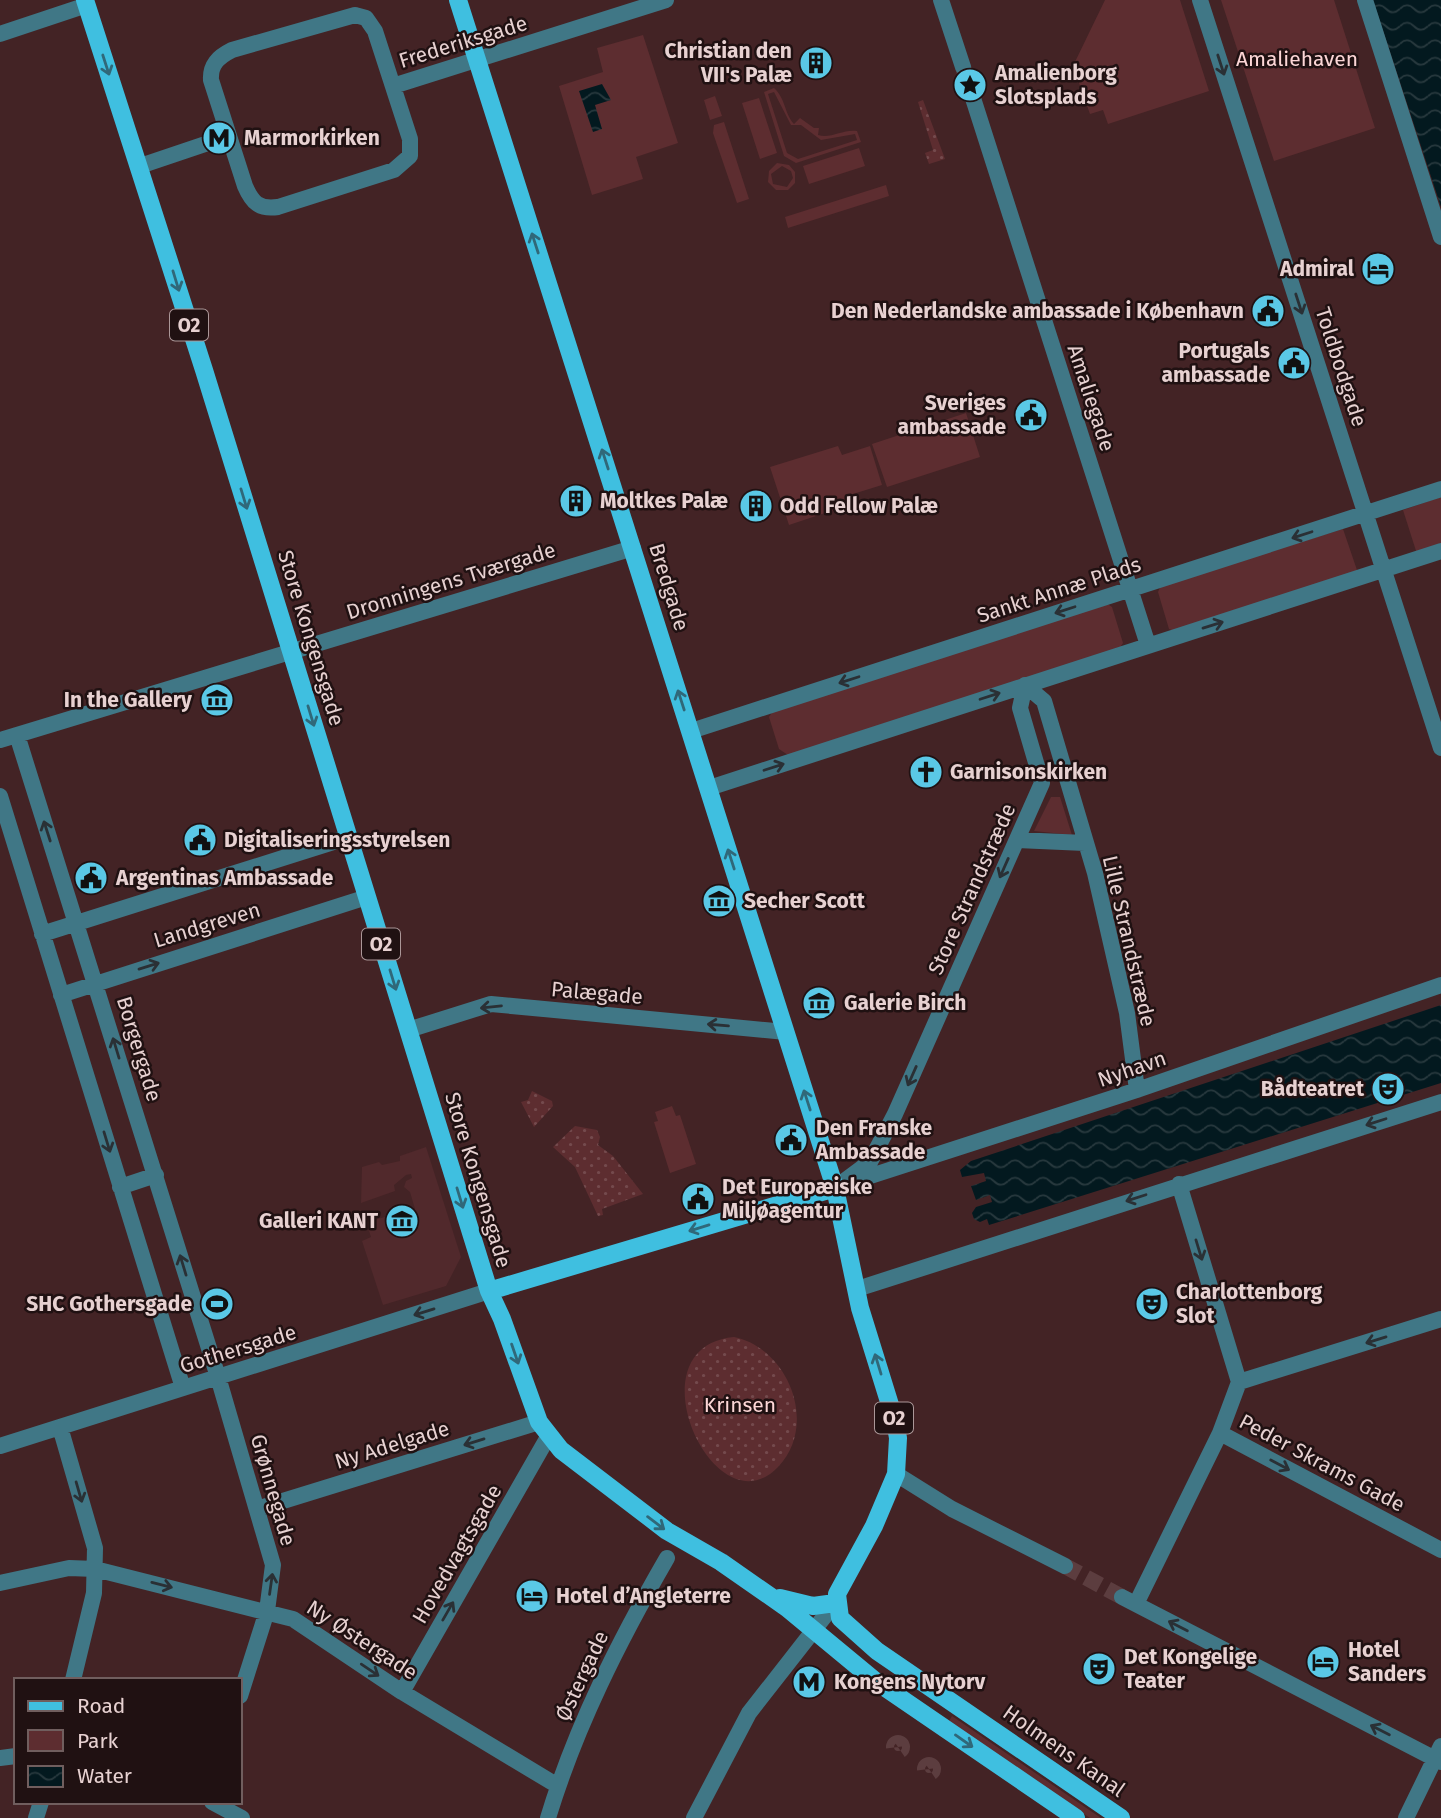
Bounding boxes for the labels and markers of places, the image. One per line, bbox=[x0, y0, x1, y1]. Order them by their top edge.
place label: Christian den VII's Palæ bbox=[665, 38, 792, 88]
building icon: Christian den VII's Palæ bbox=[797, 44, 835, 82]
place label: Amalienborg Slotsplads bbox=[994, 60, 1117, 110]
place icon: Amalienborg Slotsplads bbox=[951, 66, 989, 104]
metro station icon: Marmorkirken bbox=[200, 119, 238, 157]
place label: Marmorkirken bbox=[244, 125, 380, 151]
hotel icon: Admiral bbox=[1359, 250, 1397, 288]
place label: Admiral bbox=[1279, 256, 1355, 282]
public building icon: Den Nederlandske ambassade i København bbox=[1249, 292, 1287, 330]
place label: Den Nederlandske ambassade i København bbox=[831, 298, 1244, 324]
place label: Portugals ambassade bbox=[1161, 338, 1270, 388]
public building icon: Portugals ambassade bbox=[1275, 344, 1313, 382]
place label: Sveriges ambassade bbox=[897, 390, 1006, 440]
public building icon: Sveriges ambassade bbox=[1012, 396, 1050, 434]
building icon: Moltkes Palæ bbox=[557, 482, 595, 520]
building icon: Odd Fellow Palæ bbox=[737, 487, 775, 525]
place label: Moltkes Palæ bbox=[600, 488, 728, 514]
place label: Odd Fellow Palæ bbox=[780, 493, 938, 519]
museum icon: In the Gallery bbox=[198, 681, 236, 719]
place label: In the Gallery bbox=[64, 687, 192, 713]
church icon: Garnisonskirken bbox=[907, 753, 945, 791]
place label: Garnisonskirken bbox=[950, 759, 1107, 785]
public building icon: Digitaliseringsstyrelsen bbox=[181, 821, 219, 859]
place label: Digitaliseringsstyrelsen bbox=[224, 827, 450, 853]
public building icon: Argentinas Ambassade bbox=[72, 859, 110, 897]
place label: Argentinas Ambassade bbox=[115, 865, 334, 891]
museum icon: Secher Scott bbox=[700, 882, 738, 920]
place label: Secher Scott bbox=[744, 888, 866, 914]
museum icon: Galerie Birch bbox=[800, 984, 838, 1022]
place label: Galerie Birch bbox=[844, 990, 966, 1016]
theatre icon: Bådteatret bbox=[1369, 1070, 1407, 1108]
place label: Bådteatret bbox=[1261, 1076, 1365, 1102]
place label: Den Franske Ambassade bbox=[815, 1115, 933, 1165]
public building icon: Den Franske Ambassade bbox=[772, 1121, 810, 1159]
place label: Det Europæiske Miljøagentur bbox=[722, 1174, 873, 1224]
public building icon: Det Europæiske Miljøagentur bbox=[679, 1180, 717, 1218]
museum icon: Galleri KANT bbox=[383, 1202, 421, 1240]
place label: Galleri KANT bbox=[259, 1208, 379, 1234]
place label: Charlottenborg Slot bbox=[1176, 1279, 1323, 1329]
sports icon: SHC Gothersgade bbox=[198, 1285, 236, 1323]
theatre icon: Charlottenborg Slot bbox=[1133, 1285, 1171, 1323]
place label: SHC Gothersgade bbox=[26, 1291, 192, 1317]
hotel icon: Hotel d’Angleterre bbox=[513, 1577, 551, 1615]
place label: Hotel d’Angleterre bbox=[556, 1583, 731, 1609]
place label: Hotel Sanders bbox=[1348, 1637, 1426, 1687]
hotel icon: Hotel Sanders bbox=[1304, 1643, 1342, 1681]
place label: Det Kongelige Teater bbox=[1124, 1644, 1258, 1694]
theatre icon: Det Kongelige Teater bbox=[1080, 1650, 1118, 1688]
metro station icon: Kongens Nytorv bbox=[790, 1663, 828, 1701]
place label: Kongens Nytorv bbox=[834, 1669, 985, 1695]

